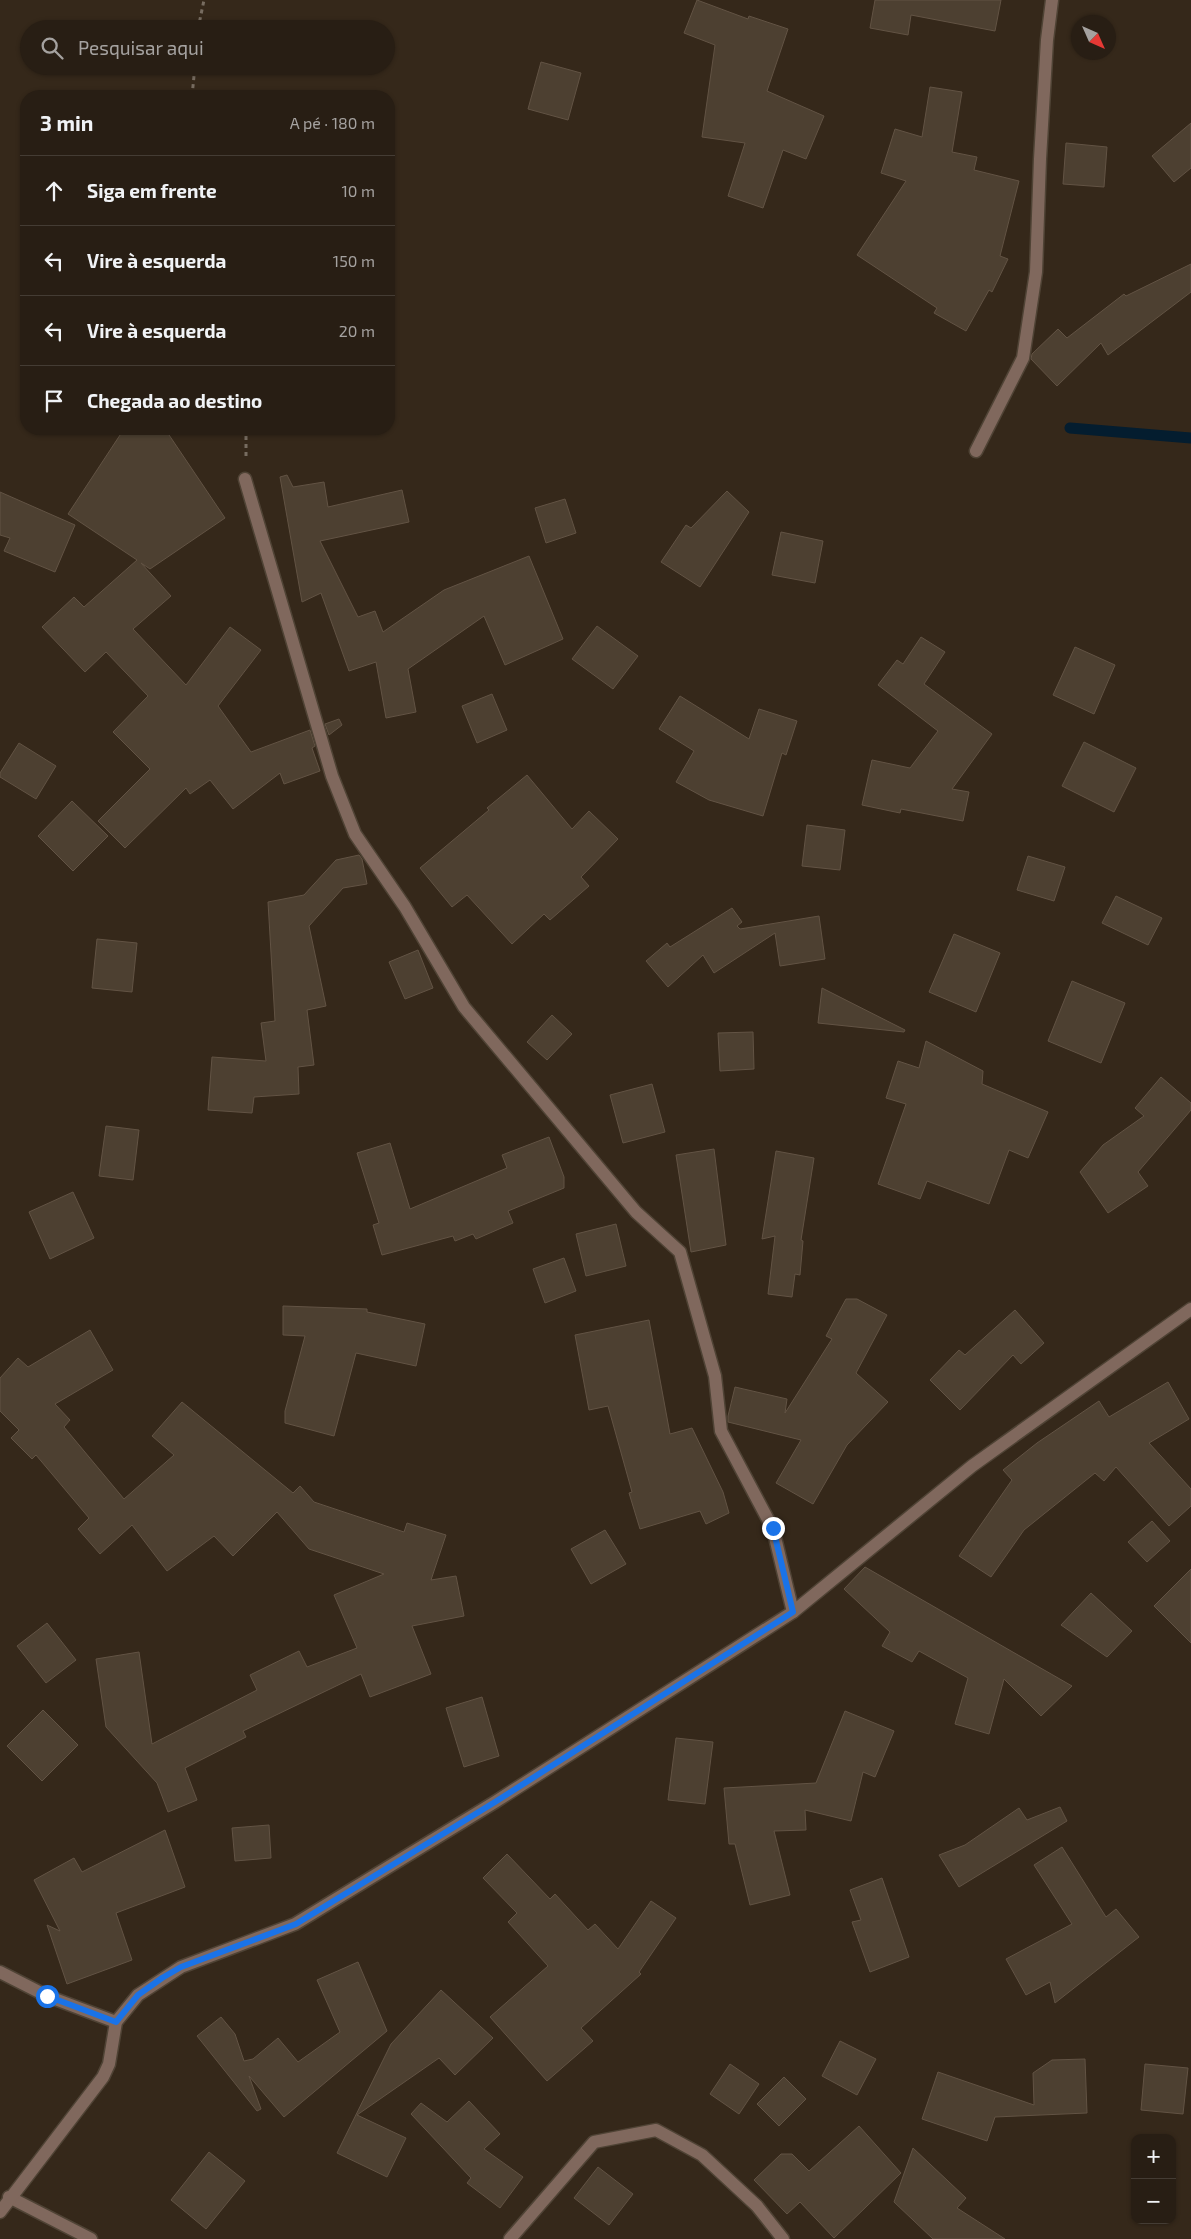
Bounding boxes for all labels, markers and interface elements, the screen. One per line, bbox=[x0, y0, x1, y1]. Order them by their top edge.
north arrow bbox=[1071, 15, 1116, 60]
search box bbox=[20, 20, 395, 75]
icon: search bbox=[38, 34, 66, 62]
text: Pesquisar aqui bbox=[78, 36, 204, 59]
text: 3 min bbox=[40, 110, 93, 135]
text: A pé · 180 m bbox=[290, 113, 375, 132]
icon: ahead bbox=[40, 177, 68, 205]
text: Siga em frente bbox=[87, 179, 217, 202]
text: 10 m bbox=[341, 181, 375, 200]
icon: left bbox=[40, 247, 68, 275]
text: Vire à esquerda bbox=[87, 249, 226, 272]
text: 150 m bbox=[333, 251, 375, 270]
icon: left bbox=[40, 317, 68, 345]
text: Vire à esquerda bbox=[87, 319, 226, 342]
text: 20 m bbox=[339, 321, 375, 340]
icon: arrive bbox=[40, 387, 68, 415]
text: Chegada ao destino bbox=[87, 389, 262, 412]
route end bbox=[762, 1517, 785, 1540]
route start bbox=[36, 1985, 59, 2008]
map controls bbox=[1131, 2134, 1176, 2224]
button: + bbox=[1131, 2134, 1176, 2179]
button: − bbox=[1131, 2179, 1176, 2224]

